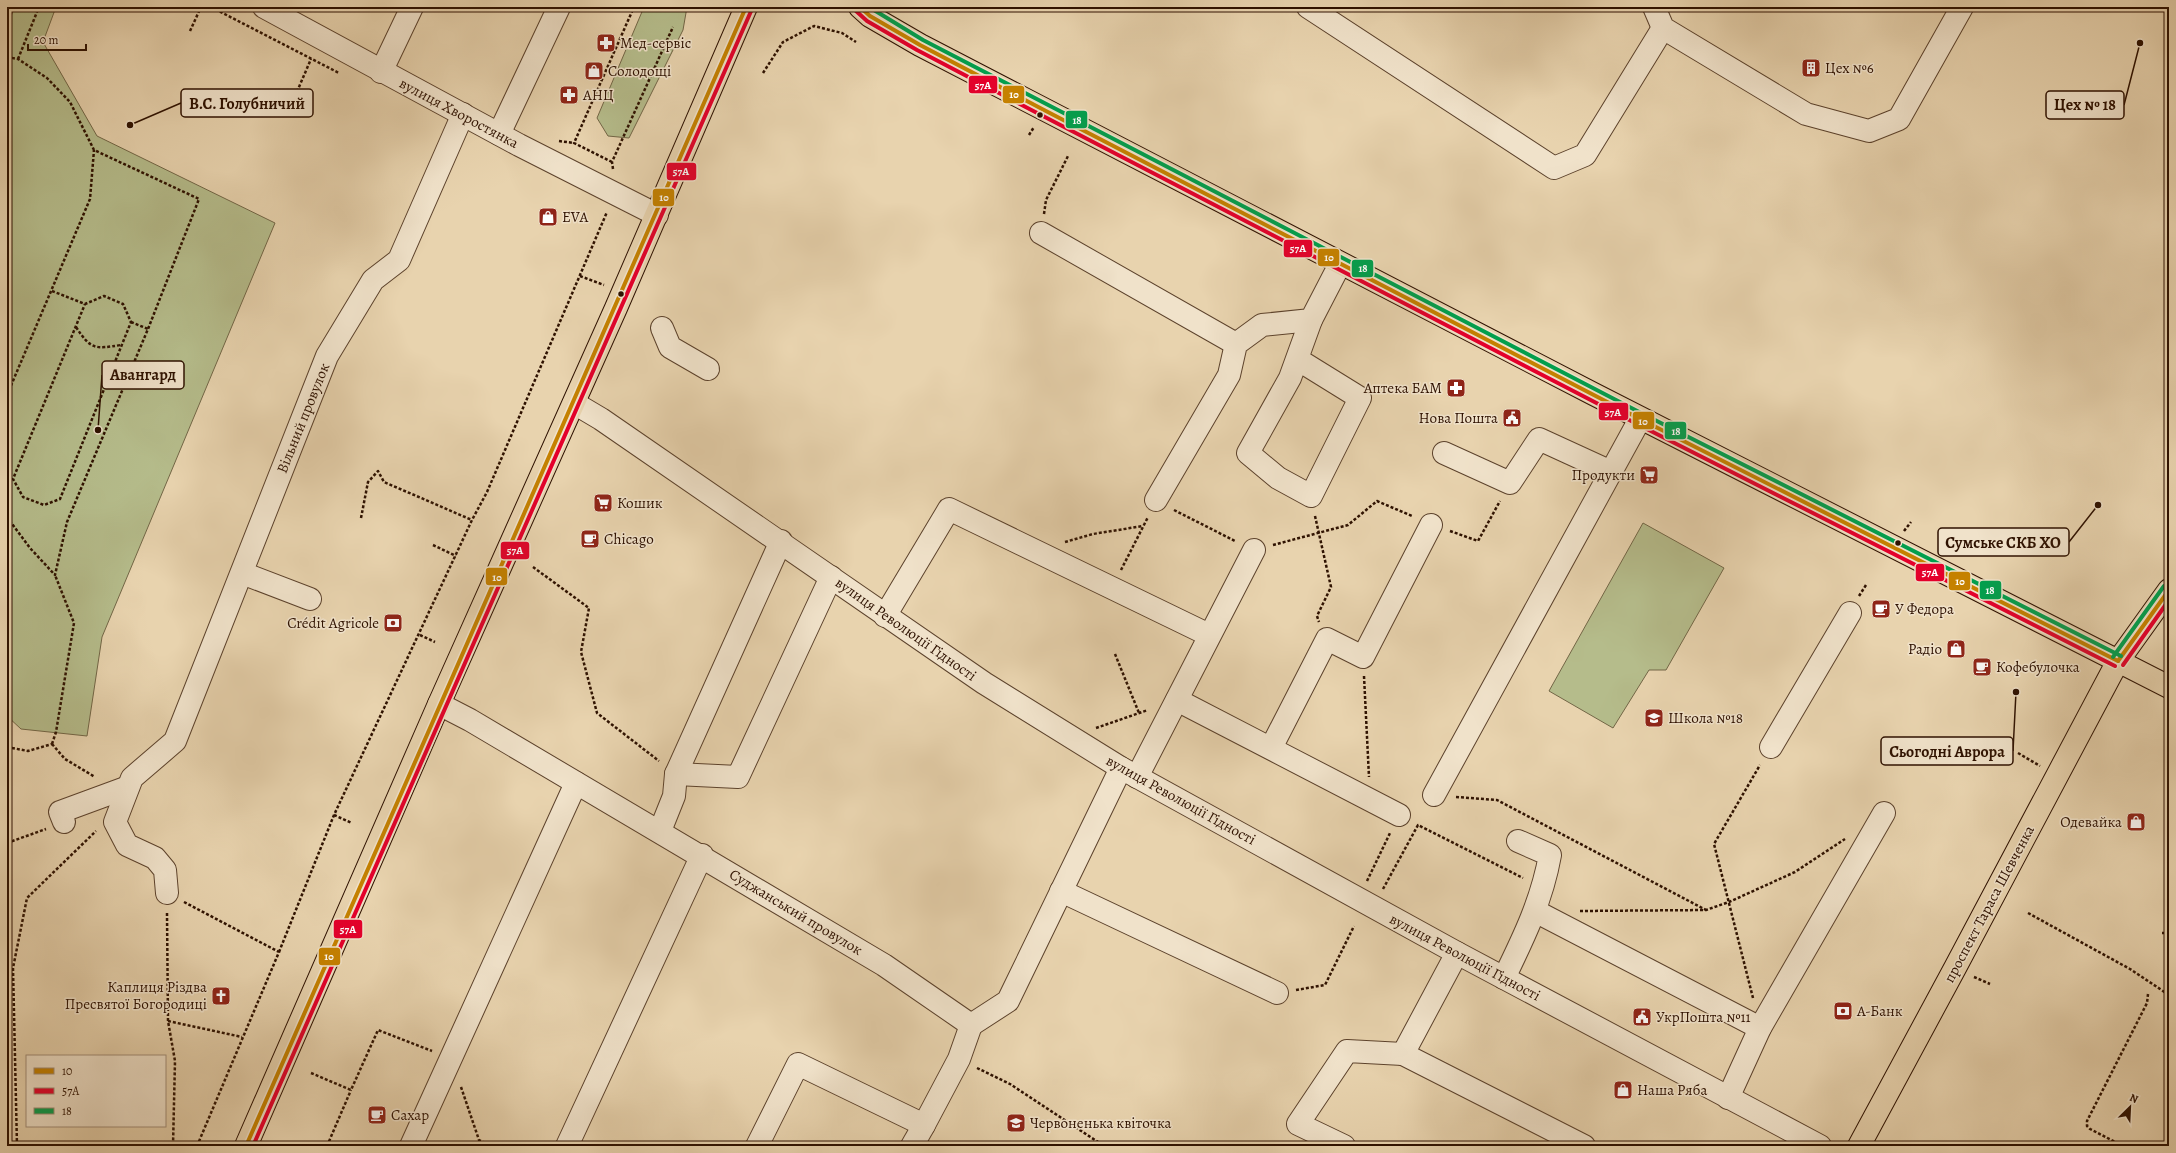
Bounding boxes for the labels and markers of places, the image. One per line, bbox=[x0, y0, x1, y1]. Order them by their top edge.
pharmacy icon: Мед-сервіс bbox=[595, 32, 617, 54]
place label: Мед-сервіс bbox=[620, 33, 691, 53]
building icon: Цех №6 bbox=[1800, 57, 1822, 79]
place label: Цех №6 bbox=[1825, 58, 1874, 78]
shop icon: Солодощі bbox=[583, 60, 605, 82]
place label: Солодощі bbox=[608, 61, 671, 81]
pharmacy icon: АНЦ bbox=[558, 84, 580, 106]
place label: АНЦ bbox=[582, 85, 614, 105]
callout: В.С. Голубничий bbox=[181, 89, 313, 117]
callout: Цех № 18 bbox=[2046, 91, 2124, 119]
unlabelled marker bbox=[1035, 110, 1045, 120]
shop icon: EVA bbox=[537, 206, 559, 228]
place label: EVA bbox=[562, 207, 588, 227]
unlabelled marker bbox=[616, 289, 626, 299]
callout: Авангард bbox=[102, 361, 184, 389]
pharmacy icon: Аптека БАМ bbox=[1445, 377, 1467, 399]
place label: Аптека БАМ bbox=[1363, 378, 1442, 398]
public building icon: Нова Пошта bbox=[1501, 407, 1523, 429]
place label: Нова Пошта bbox=[1419, 408, 1498, 428]
supermarket icon: Продукти bbox=[1638, 464, 1660, 486]
place label: Продукти bbox=[1571, 465, 1635, 485]
supermarket icon: Кошик bbox=[592, 492, 614, 514]
place label: Кошик bbox=[617, 493, 663, 513]
cafe icon: Chicago bbox=[579, 528, 601, 550]
callout: Сумське СКБ ХО bbox=[1938, 528, 2069, 556]
place label: Chicago bbox=[604, 529, 654, 549]
unlabelled marker bbox=[1893, 538, 1903, 548]
cafe icon: У Федора bbox=[1870, 598, 1892, 620]
place label: У Федора bbox=[1895, 599, 1954, 619]
bank icon: Crédit Agricole bbox=[382, 612, 404, 634]
place label: Crédit Agricole bbox=[287, 613, 379, 633]
shop icon: Радіо bbox=[1945, 638, 1967, 660]
place label: Радіо bbox=[1908, 639, 1942, 659]
cafe icon: Кофебулочка bbox=[1971, 656, 1993, 678]
place label: Кофебулочка bbox=[1996, 657, 2080, 677]
school or university icon: Школа №18 bbox=[1643, 707, 1665, 729]
place label: Школа №18 bbox=[1668, 708, 1743, 728]
callout: Сьогодні Аврора bbox=[1881, 737, 2013, 765]
shop icon: Одевайка bbox=[2125, 811, 2147, 833]
place label: Одевайка bbox=[2060, 812, 2122, 832]
place label: Каплиця Різдва Пресвятої Богородиці bbox=[65, 977, 207, 1014]
church icon: Каплиця Різдва Пресвятої Богородиці bbox=[210, 985, 232, 1007]
bank icon: А-Банк bbox=[1832, 1000, 1854, 1022]
place label: А-Банк bbox=[1856, 1001, 1903, 1021]
public building icon: УкрПошта №11 bbox=[1631, 1006, 1653, 1028]
place label: УкрПошта №11 bbox=[1656, 1007, 1751, 1027]
shop icon: Наша Ряба bbox=[1612, 1079, 1634, 1101]
place label: Наша Ряба bbox=[1637, 1080, 1707, 1100]
cafe icon: Сахар bbox=[366, 1104, 388, 1126]
place label: Сахар bbox=[391, 1105, 429, 1125]
school or university icon: Червоненька квіточка bbox=[1005, 1112, 1027, 1134]
place label: Червоненька квіточка bbox=[1030, 1113, 1171, 1133]

